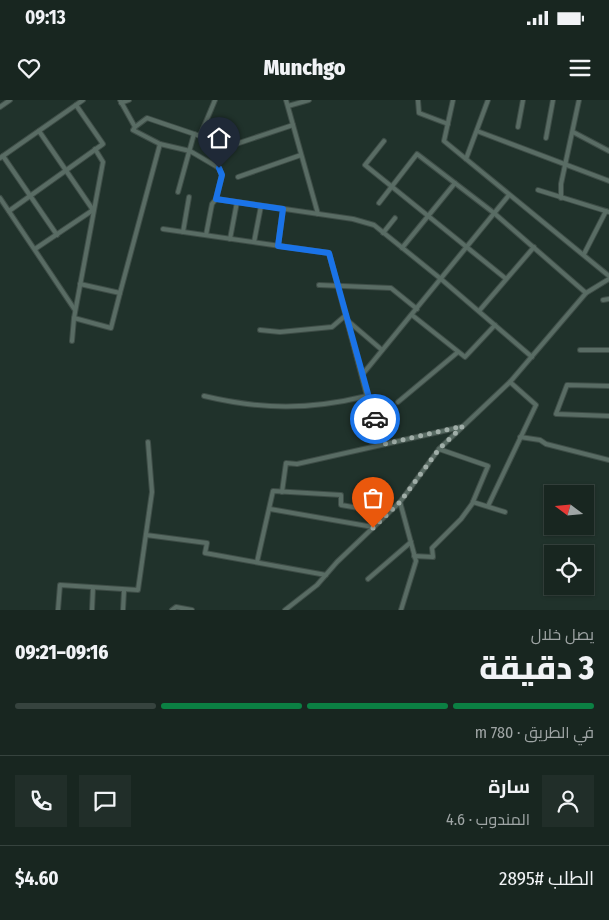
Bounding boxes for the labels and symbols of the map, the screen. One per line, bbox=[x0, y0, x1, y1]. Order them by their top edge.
pin bbox=[198, 117, 240, 168]
courier bbox=[350, 394, 400, 444]
pin bbox=[352, 477, 394, 528]
north arrow bbox=[544, 485, 594, 535]

